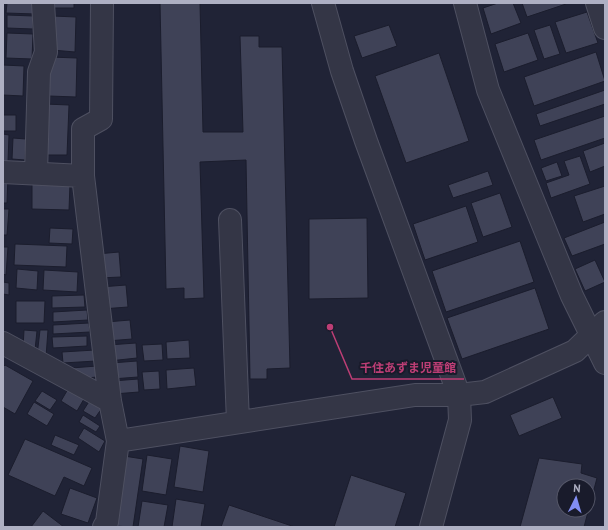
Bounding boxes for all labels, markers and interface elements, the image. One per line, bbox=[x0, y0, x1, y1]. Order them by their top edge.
callout: 千住あずま児童館 bbox=[352, 355, 464, 379]
text: 千住あずま児童館 bbox=[360, 360, 456, 375]
north arrow bbox=[556, 478, 596, 518]
text: N bbox=[573, 481, 581, 495]

